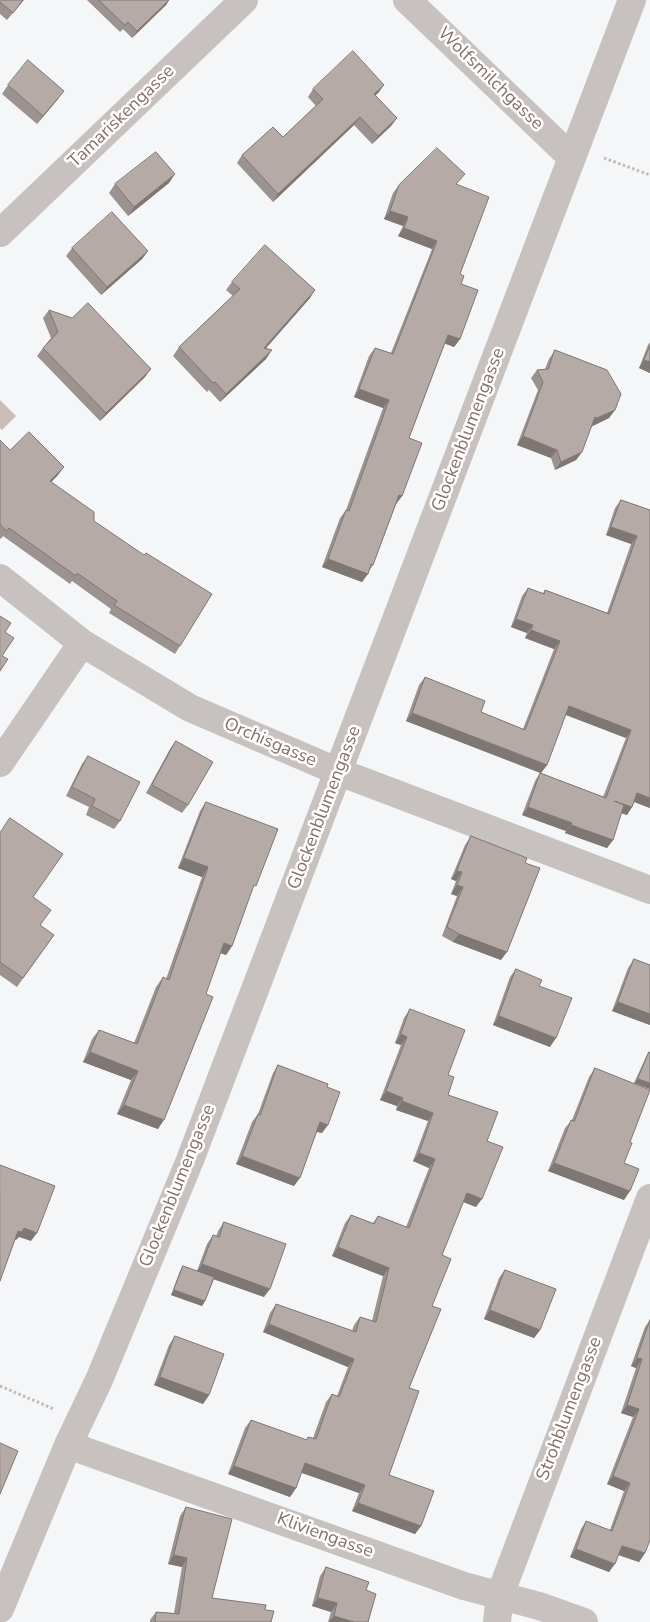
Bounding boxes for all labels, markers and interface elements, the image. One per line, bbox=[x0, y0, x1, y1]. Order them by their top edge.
street label: Wolfsmilchgasse bbox=[433, 23, 547, 135]
street label: Tamariskengasse bbox=[65, 61, 179, 173]
street label: Glockenblumengasse bbox=[428, 345, 510, 515]
street label: Orchisgasse bbox=[220, 714, 320, 772]
street label: Glockenblumengasse bbox=[284, 723, 366, 893]
street label: Glockenblumengasse bbox=[136, 1102, 220, 1270]
street label: Strohblumengasse bbox=[533, 1334, 607, 1484]
street label: Kliviengasse bbox=[274, 1509, 376, 1563]

